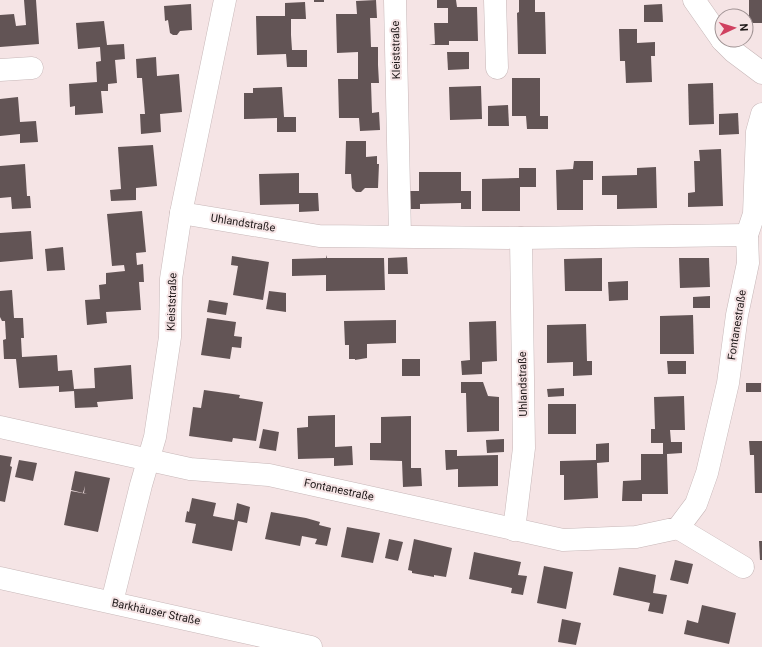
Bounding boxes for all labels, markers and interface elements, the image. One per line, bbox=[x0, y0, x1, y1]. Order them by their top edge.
north arrow bbox=[714, 8, 754, 48]
street label: Kleiststraße bbox=[389, 20, 403, 79]
text: N bbox=[737, 23, 750, 32]
street label: Uhlandstraße bbox=[210, 211, 276, 235]
street label: Kleiststraße bbox=[164, 272, 180, 331]
street label: Fontanestraße bbox=[725, 289, 749, 361]
street label: Uhlandstraße bbox=[516, 351, 530, 417]
street label: Fontanestraße bbox=[303, 476, 375, 504]
street label: Barkhäuser Straße bbox=[111, 596, 202, 628]

